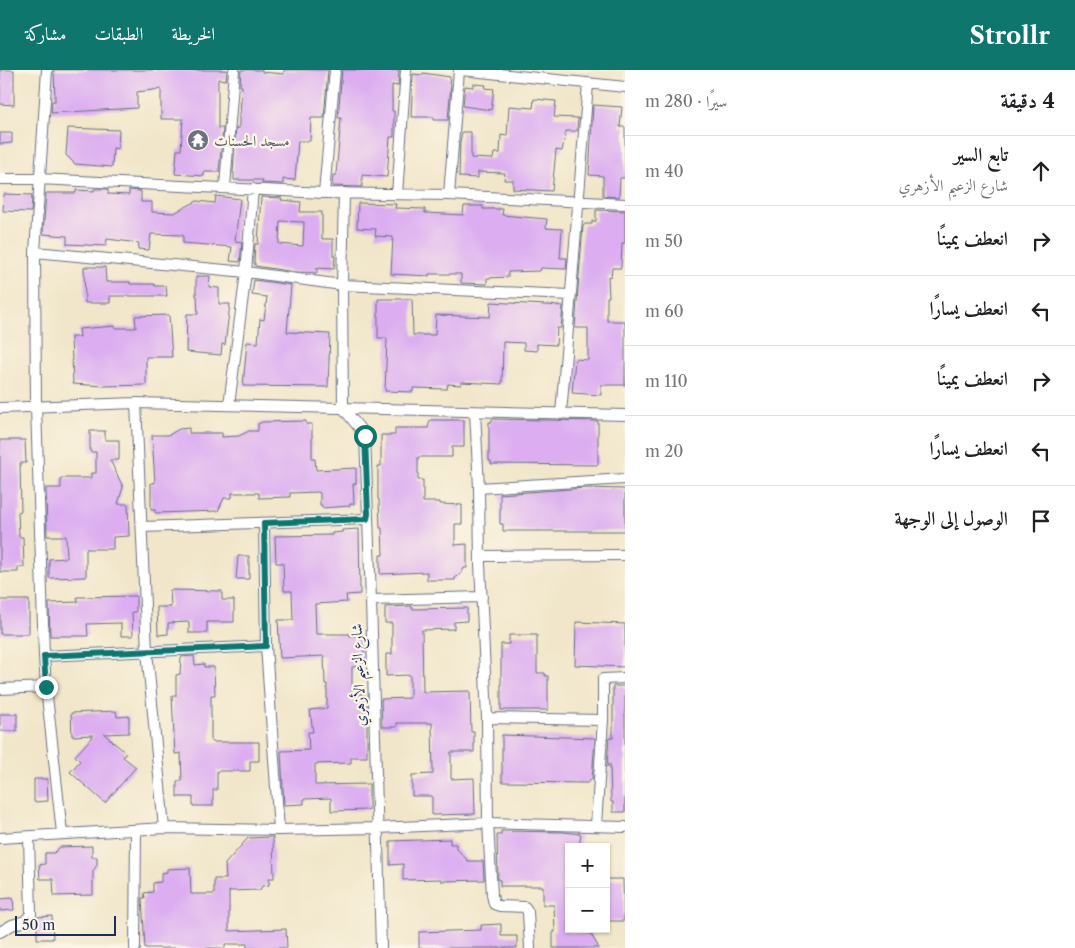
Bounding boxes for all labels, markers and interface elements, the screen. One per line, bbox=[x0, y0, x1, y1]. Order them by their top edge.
text: Strollr bbox=[970, 21, 1050, 50]
text: مشاركة bbox=[25, 23, 66, 45]
text: الطبقات bbox=[94, 23, 143, 45]
text: الخريطة bbox=[171, 23, 215, 45]
text: 4 دقيقة bbox=[1001, 88, 1055, 113]
text: سيرًا · 280 m bbox=[645, 91, 727, 111]
temple icon: مسجد الحسنات bbox=[186, 128, 210, 152]
place label: مسجد الحسنات bbox=[214, 131, 290, 150]
text: تابع السير bbox=[954, 143, 1008, 166]
icon: ahead bbox=[1027, 157, 1055, 185]
text: 40 m bbox=[645, 161, 684, 181]
text: شارع الزعيم الأزهري bbox=[898, 175, 1008, 195]
text: انعطف يمينًا bbox=[937, 227, 1008, 250]
icon: right bbox=[1027, 227, 1055, 255]
text: 50 m bbox=[645, 231, 683, 251]
text: انعطف يسارًا bbox=[929, 297, 1008, 320]
icon: left bbox=[1027, 297, 1055, 325]
text: 60 m bbox=[645, 301, 684, 321]
text: انعطف يمينًا bbox=[937, 367, 1008, 390]
icon: right bbox=[1027, 367, 1055, 395]
text: 110 m bbox=[645, 371, 688, 391]
route start bbox=[354, 425, 377, 448]
text: انعطف يسارًا bbox=[929, 437, 1008, 460]
icon: left bbox=[1027, 437, 1055, 465]
text: 20 m bbox=[645, 441, 684, 461]
text: الوصول إلى الوجهة bbox=[894, 507, 1008, 530]
icon: arrive bbox=[1027, 507, 1055, 535]
street label: شارع الزعيم الأزهري bbox=[346, 623, 375, 727]
route end bbox=[35, 676, 58, 699]
map controls bbox=[565, 843, 610, 933]
button: + bbox=[565, 843, 610, 888]
button: − bbox=[565, 888, 610, 933]
scale bar bbox=[15, 913, 116, 936]
text: 50 m bbox=[22, 916, 55, 934]

